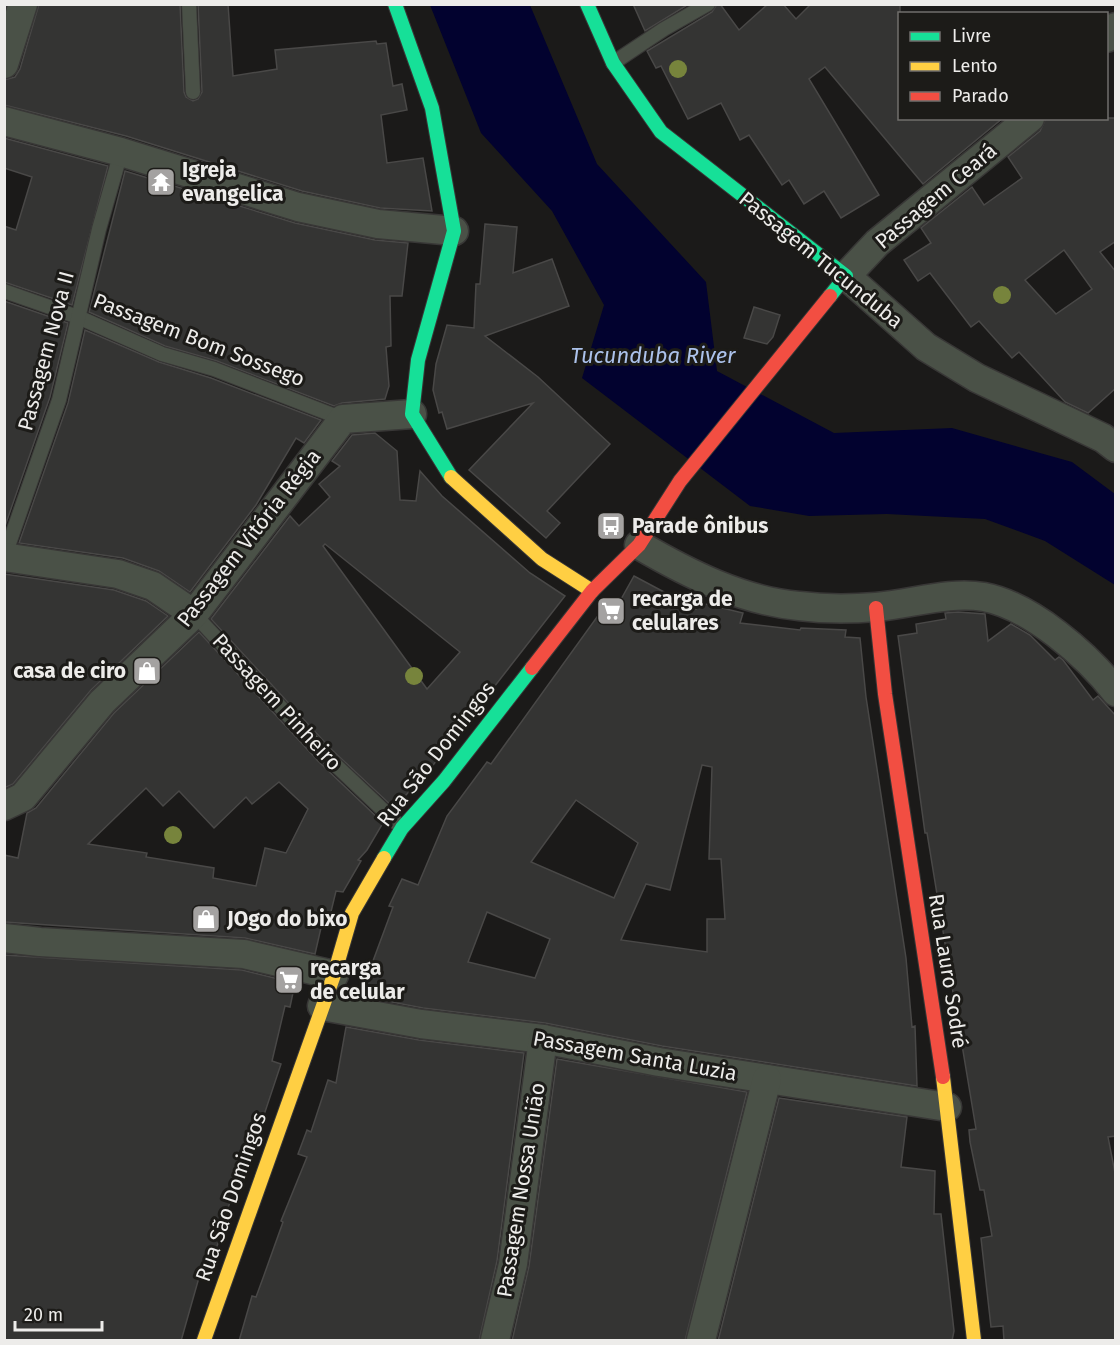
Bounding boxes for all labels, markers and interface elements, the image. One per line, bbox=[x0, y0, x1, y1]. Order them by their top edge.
legend bbox=[898, 12, 1108, 120]
text: Livre bbox=[952, 25, 991, 47]
text: Lento bbox=[952, 55, 998, 77]
text: Parado bbox=[952, 85, 1009, 107]
street label: Passagem Ceará bbox=[870, 137, 1002, 255]
place label: Igreja evangelica bbox=[182, 157, 284, 207]
temple icon: Igreja evangelica bbox=[145, 166, 177, 198]
street label: Passagem Tucunduba bbox=[734, 186, 908, 334]
street label: Passagem Nova II bbox=[12, 268, 80, 434]
street label: Passagem Bom Sossego bbox=[90, 288, 308, 392]
water label: Tucunduba River bbox=[571, 342, 736, 369]
street label: Passagem Vitória Régia bbox=[171, 444, 327, 632]
bus stop icon: Parade ônibus bbox=[595, 510, 627, 542]
place label: Parade ônibus bbox=[632, 513, 768, 539]
place label: recarga de celulares bbox=[632, 586, 733, 636]
supermarket icon: recarga de celulares bbox=[595, 595, 627, 627]
street label: Passagem Pinheiro bbox=[207, 628, 347, 776]
shop icon: casa de ciro bbox=[131, 655, 163, 687]
place label: casa de ciro bbox=[13, 658, 126, 684]
street label: Rua São Domingos bbox=[371, 676, 501, 832]
street label: Rua Lauro Sodré bbox=[923, 892, 973, 1050]
shop icon: JOgo do bixo bbox=[190, 903, 222, 935]
place label: JOgo do bixo bbox=[226, 906, 348, 932]
place label: recarga de celular bbox=[310, 955, 405, 1005]
supermarket icon: recarga de celular bbox=[273, 964, 305, 996]
street label: Passagem Santa Luzia bbox=[531, 1025, 739, 1087]
street label: Passagem Nossa União bbox=[491, 1081, 551, 1299]
street label: Rua São Domingos bbox=[190, 1109, 272, 1285]
scale bar bbox=[15, 1294, 102, 1332]
text: 20 m bbox=[24, 1304, 63, 1326]

